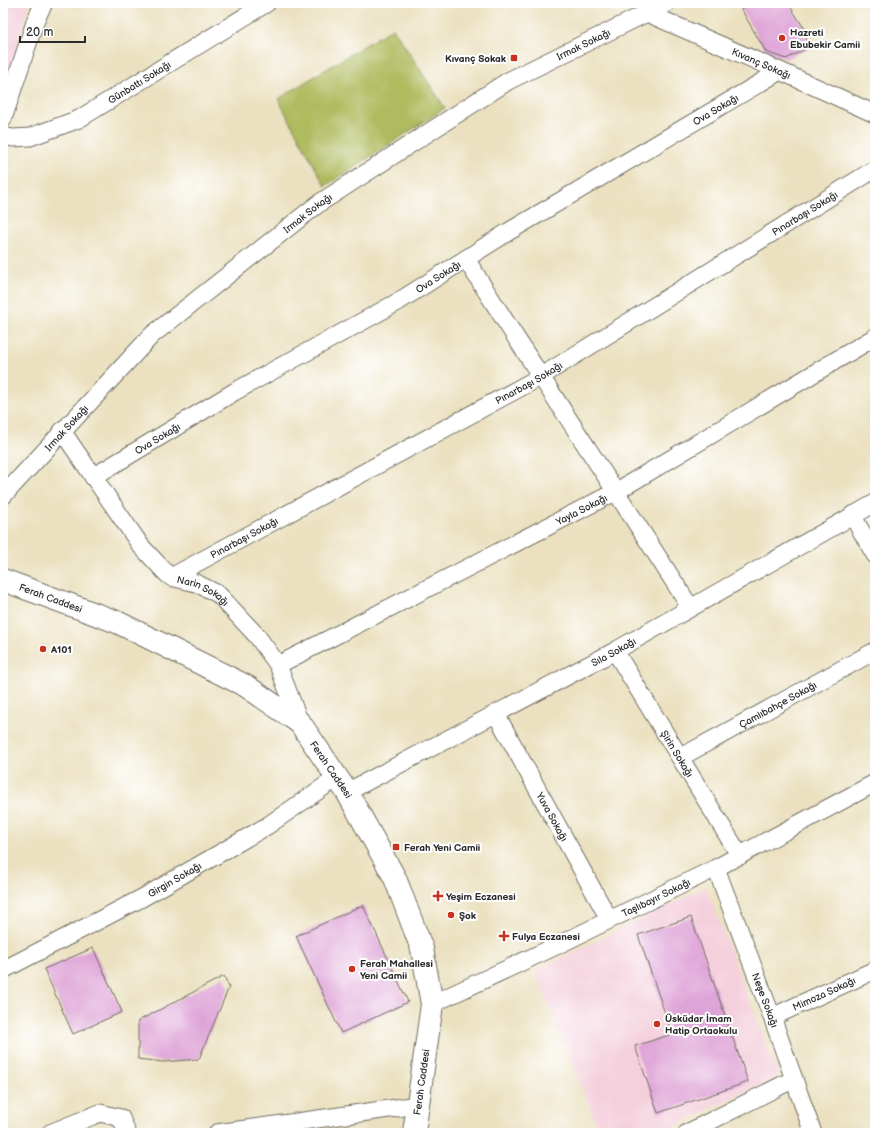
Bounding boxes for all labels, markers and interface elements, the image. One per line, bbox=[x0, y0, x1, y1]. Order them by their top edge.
scale bar bbox=[20, 18, 85, 44]
text: 20 m bbox=[26, 25, 53, 40]
street label: Irmak Sokağı bbox=[555, 27, 613, 63]
place label: Hazreti Ebubekir Camii bbox=[790, 27, 860, 51]
marker: Hazreti Ebubekir Camii bbox=[777, 33, 787, 43]
street label: Kıvanç Sokağı bbox=[730, 46, 792, 82]
place label: Kıvanç Sokak bbox=[445, 53, 507, 65]
marker: Kıvanç Sokak bbox=[509, 53, 519, 63]
street label: Günbattı Sokağı bbox=[106, 59, 173, 107]
street label: Ova Sokağı bbox=[691, 92, 741, 128]
street label: Pınarbaşı Sokağı bbox=[770, 189, 840, 239]
street label: Irmak Sokağı bbox=[281, 191, 335, 236]
street label: Ova Sokağı bbox=[414, 259, 463, 296]
street label: Pınarbaşı Sokağı bbox=[493, 360, 565, 407]
street label: Irmak Sokağı bbox=[43, 403, 91, 454]
street label: Ova Sokağı bbox=[133, 421, 183, 457]
street label: Yayla Sokağı bbox=[553, 492, 609, 529]
street label: Pınarbaşı Sokağı bbox=[209, 515, 280, 561]
street label: Narin Sokağı bbox=[176, 574, 231, 609]
street label: Ferah Caddesi bbox=[17, 581, 84, 616]
street label: Sıla Sokağı bbox=[589, 635, 638, 669]
marker: A101 bbox=[38, 644, 48, 654]
place label: A101 bbox=[50, 644, 72, 656]
street label: Çamlıbahçe Sokağı bbox=[737, 679, 819, 731]
street label: Şirin Sokağı bbox=[658, 728, 695, 780]
street label: Ferah Caddesi bbox=[307, 739, 354, 800]
street label: Yuva Sokağı bbox=[533, 789, 570, 844]
marker: Ferah Yeni Camii bbox=[391, 842, 401, 852]
place label: Ferah Yeni Camii bbox=[404, 842, 480, 854]
street label: Girgin Sokağı bbox=[146, 860, 204, 900]
street label: Taşlıbayır Sokağı bbox=[620, 876, 693, 920]
marker: Yeşim Eczanesi bbox=[433, 891, 443, 901]
place label: Yeşim Eczanesi bbox=[446, 891, 516, 903]
marker: Şok bbox=[446, 910, 456, 920]
place label: Şok bbox=[459, 910, 477, 922]
marker: Fulya Eczanesi bbox=[499, 931, 509, 941]
place label: Fulya Eczanesi bbox=[512, 931, 580, 943]
place label: Ferah Mahallesi Yeni Camii bbox=[360, 958, 433, 982]
marker: Ferah Mahallesi Yeni Camii bbox=[347, 964, 357, 974]
street label: Neşe Sokağı bbox=[749, 971, 780, 1029]
street label: Mimoza Sokağı bbox=[791, 975, 858, 1014]
place label: Üsküdar İmam Hatip Ortaokulu bbox=[665, 1013, 738, 1037]
marker: Üsküdar İmam Hatip Ortaokulu bbox=[652, 1019, 662, 1029]
street label: Ferah Caddesi bbox=[411, 1048, 433, 1116]

